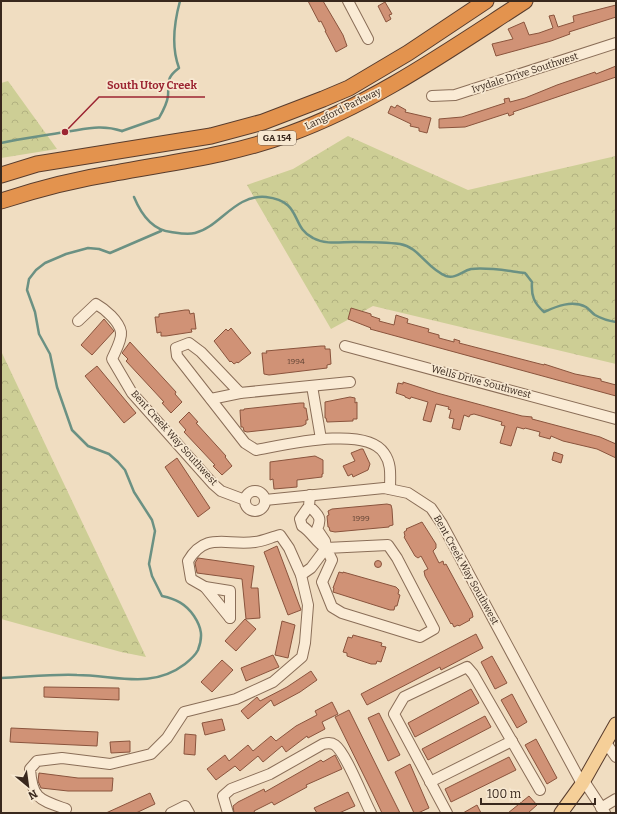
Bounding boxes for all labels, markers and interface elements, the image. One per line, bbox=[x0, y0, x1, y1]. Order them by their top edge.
street label: Ivydale Drive Southwest bbox=[470, 50, 580, 96]
callout: South Utoy Creek bbox=[99, 74, 205, 97]
text: South Utoy Creek bbox=[107, 79, 197, 92]
street label: Langford Parkway bbox=[303, 85, 384, 133]
road number: GA 154 bbox=[258, 131, 296, 145]
house number: 1994 bbox=[287, 357, 305, 366]
street label: Wells Drive Southwest bbox=[430, 363, 533, 401]
street label: Bent Creek Way Southwest bbox=[128, 388, 220, 488]
street label: Bent Creek Way Southwest bbox=[431, 513, 501, 627]
house number: 1999 bbox=[352, 514, 370, 523]
north arrow bbox=[8, 766, 48, 806]
scale bar bbox=[481, 780, 595, 806]
text: N bbox=[25, 787, 39, 802]
text: 100 m bbox=[487, 787, 522, 801]

